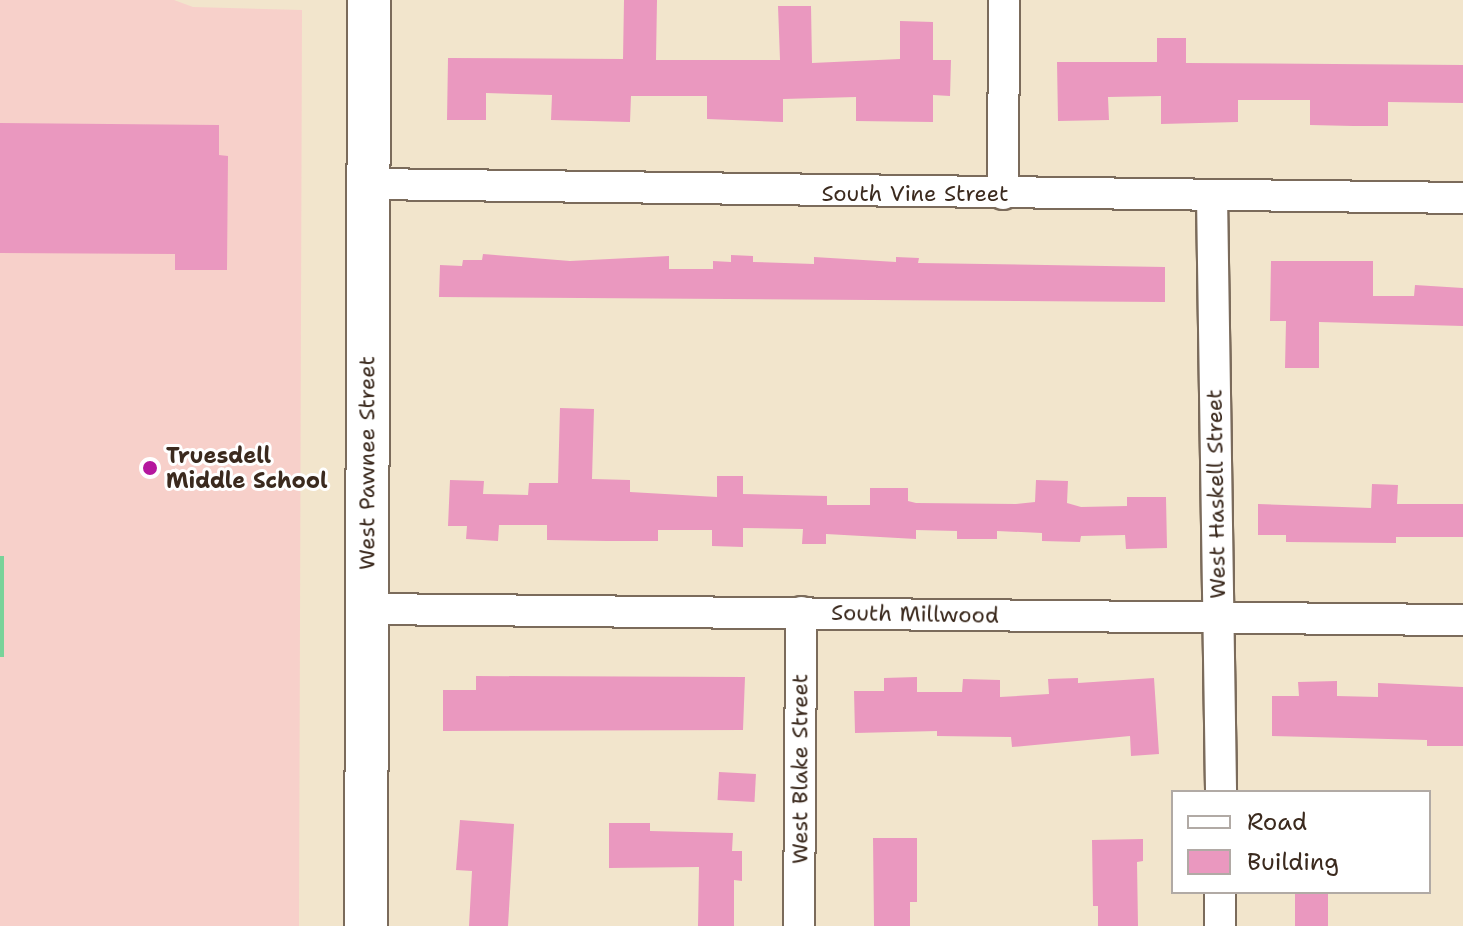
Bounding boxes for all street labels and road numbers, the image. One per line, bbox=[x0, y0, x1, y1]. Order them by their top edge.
street label: South Vine Street bbox=[821, 181, 1009, 207]
street label: West Pawnee Street bbox=[354, 356, 380, 570]
street label: West Haskell Street bbox=[1201, 389, 1231, 599]
street label: South Millwood bbox=[831, 599, 999, 629]
street label: West Blake Street bbox=[787, 674, 813, 864]

